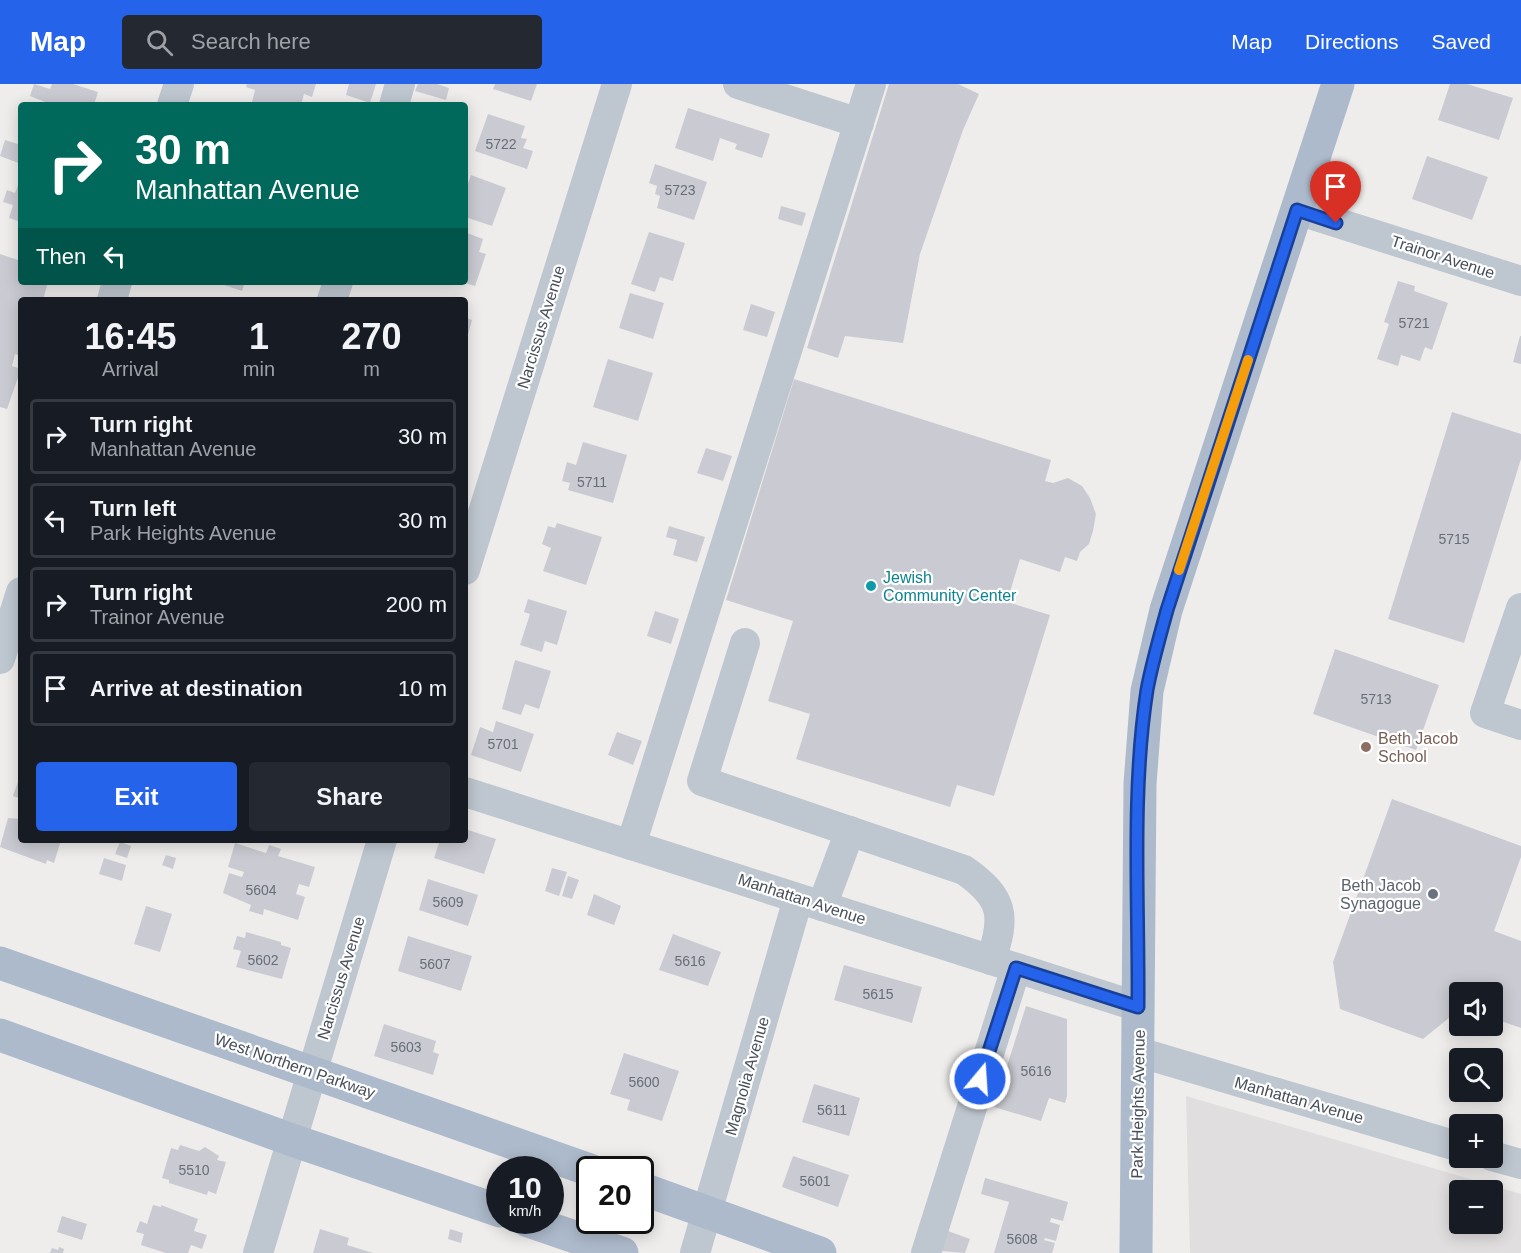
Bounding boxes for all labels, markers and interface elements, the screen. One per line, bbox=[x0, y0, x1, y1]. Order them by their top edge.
search box bbox=[122, 15, 542, 69]
text: Map bbox=[30, 26, 86, 57]
icon: search bbox=[143, 26, 176, 59]
text: Search here bbox=[191, 29, 311, 54]
text: Map bbox=[1231, 30, 1272, 53]
text: Directions bbox=[1305, 30, 1398, 53]
text: Saved bbox=[1431, 30, 1491, 53]
icon: right bbox=[36, 126, 114, 204]
text: 30 m bbox=[135, 126, 231, 173]
house number: 5722 bbox=[485, 136, 517, 152]
pin bbox=[1310, 161, 1361, 223]
icon: arrive bbox=[1319, 170, 1352, 203]
text: Manhattan Avenue bbox=[135, 175, 360, 205]
house number: 5723 bbox=[664, 182, 696, 198]
street label: Trainor Avenue bbox=[1389, 232, 1497, 282]
icon: left bbox=[98, 240, 131, 273]
text: Then bbox=[36, 244, 86, 269]
street label: Narcissus Avenue bbox=[514, 263, 568, 391]
house number: 5721 bbox=[1398, 315, 1430, 331]
text: 16:45 bbox=[84, 316, 176, 357]
text: 1 bbox=[249, 316, 269, 357]
text: 270 bbox=[341, 316, 402, 357]
text: Arrival bbox=[102, 358, 159, 380]
text: min bbox=[243, 358, 275, 380]
text: m bbox=[363, 358, 380, 380]
text: Turn right bbox=[90, 412, 192, 437]
icon: right bbox=[39, 420, 72, 453]
text: 30 m bbox=[398, 424, 447, 449]
text: Manhattan Avenue bbox=[90, 438, 256, 460]
house number: 5711 bbox=[577, 474, 607, 490]
text: Turn left bbox=[90, 496, 176, 521]
icon: left bbox=[39, 504, 72, 537]
text: 30 m bbox=[398, 508, 447, 533]
text: Park Heights Avenue bbox=[90, 522, 276, 544]
house number: 5715 bbox=[1438, 531, 1470, 547]
place label: Jewish Community Center bbox=[883, 569, 1017, 604]
marker: Jewish Community Center bbox=[864, 579, 878, 593]
text: Turn right bbox=[90, 580, 192, 605]
icon: right bbox=[39, 588, 72, 621]
text: 200 m bbox=[386, 592, 447, 617]
text: Trainor Avenue bbox=[90, 606, 225, 628]
icon: arrive bbox=[39, 672, 72, 705]
text: Arrive at destination bbox=[90, 676, 303, 701]
text: 10 m bbox=[398, 676, 447, 701]
house number: 5713 bbox=[1360, 691, 1392, 707]
place label: Beth Jacob School bbox=[1378, 730, 1458, 765]
house number: 5701 bbox=[487, 736, 519, 752]
marker: Beth Jacob School bbox=[1359, 740, 1373, 754]
button: Exit bbox=[36, 762, 237, 831]
button: Share bbox=[249, 762, 450, 831]
street label: Manhattan Avenue bbox=[736, 870, 868, 928]
place label: Beth Jacob Synagogue bbox=[1340, 877, 1421, 912]
house number: 5604 bbox=[245, 882, 277, 898]
marker: Beth Jacob Synagogue bbox=[1426, 887, 1440, 901]
house number: 5609 bbox=[432, 894, 464, 910]
street label: Narcissus Avenue bbox=[314, 914, 368, 1042]
house number: 5602 bbox=[247, 952, 279, 968]
house number: 5616 bbox=[674, 953, 706, 969]
house number: 5607 bbox=[419, 956, 451, 972]
map controls bbox=[1449, 982, 1503, 1234]
button: sound bbox=[1449, 982, 1503, 1036]
house number: 5615 bbox=[862, 986, 894, 1002]
street label: Magnolia Avenue bbox=[722, 1015, 772, 1137]
street label: Park Heights Avenue bbox=[1128, 1029, 1148, 1179]
street label: West Northern Parkway bbox=[212, 1031, 378, 1101]
house number: 5603 bbox=[390, 1039, 422, 1055]
position arrow bbox=[948, 1047, 1012, 1111]
button: search bbox=[1449, 1048, 1503, 1102]
house number: 5616 bbox=[1020, 1063, 1052, 1079]
street label: Manhattan Avenue bbox=[1233, 1073, 1365, 1127]
house number: 5600 bbox=[628, 1074, 660, 1090]
house number: 5611 bbox=[817, 1102, 847, 1118]
button: + bbox=[1449, 1114, 1503, 1168]
speed limit sign: 20 bbox=[576, 1156, 654, 1234]
house number: 5510 bbox=[178, 1162, 210, 1178]
text: 10 bbox=[508, 1171, 542, 1204]
house number: 5601 bbox=[799, 1173, 831, 1189]
button: − bbox=[1449, 1180, 1503, 1234]
text: km/h bbox=[509, 1202, 541, 1219]
house number: 5608 bbox=[1006, 1231, 1038, 1247]

